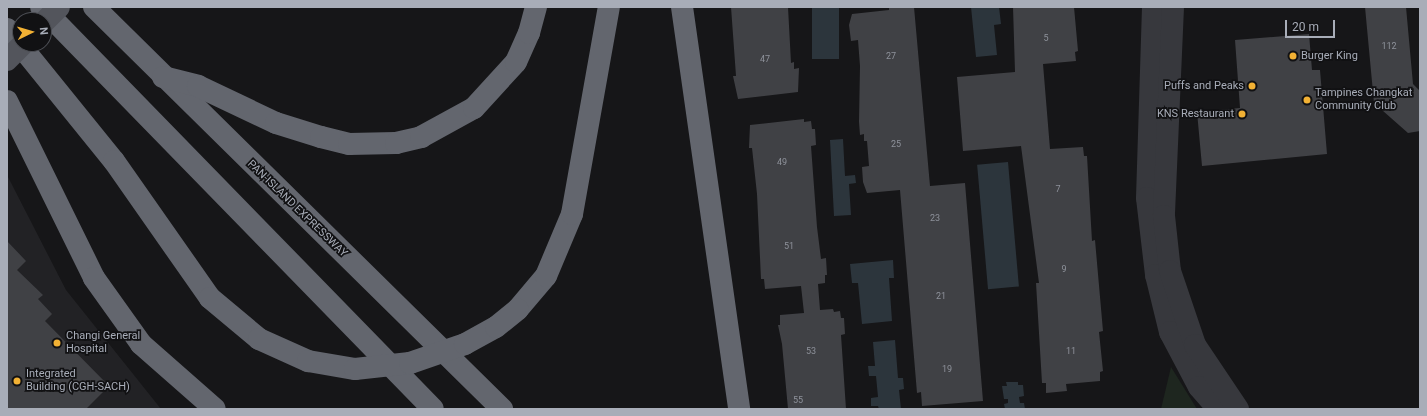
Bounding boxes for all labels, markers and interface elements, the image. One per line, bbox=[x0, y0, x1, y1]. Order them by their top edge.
north arrow bbox=[12, 12, 52, 52]
scale bar bbox=[1287, 12, 1337, 38]
text: 20 m bbox=[1292, 20, 1319, 34]
text: N bbox=[37, 27, 50, 35]
house number: 5 bbox=[1043, 33, 1049, 43]
house number: 112 bbox=[1381, 41, 1397, 51]
place label: Burger King bbox=[1301, 49, 1358, 63]
house number: 27 bbox=[886, 51, 896, 61]
marker: Burger King bbox=[1288, 51, 1298, 61]
house number: 47 bbox=[760, 54, 770, 64]
place label: Puffs and Peaks bbox=[1164, 79, 1244, 93]
marker: Puffs and Peaks bbox=[1247, 81, 1257, 91]
place label: Tampines Changkat Community Club bbox=[1315, 87, 1412, 113]
marker: Tampines Changkat Community Club bbox=[1302, 95, 1312, 105]
place label: KNS Restaurant bbox=[1157, 107, 1234, 121]
marker: KNS Restaurant bbox=[1237, 109, 1247, 119]
house number: 25 bbox=[891, 139, 901, 149]
house number: 49 bbox=[777, 157, 787, 167]
street label: PAN-ISLAND EXPRESSWAY bbox=[244, 158, 350, 260]
house number: 7 bbox=[1055, 184, 1061, 194]
house number: 23 bbox=[930, 213, 940, 223]
house number: 51 bbox=[784, 241, 794, 251]
house number: 9 bbox=[1061, 264, 1067, 274]
house number: 21 bbox=[936, 291, 946, 301]
place label: Changi General Hospital bbox=[66, 330, 140, 356]
marker: Changi General Hospital bbox=[51, 337, 63, 349]
house number: 53 bbox=[806, 346, 816, 356]
house number: 11 bbox=[1066, 346, 1076, 356]
house number: 19 bbox=[942, 364, 952, 374]
place label: Integrated Building (CGH-SACH) bbox=[26, 368, 130, 394]
marker: Integrated Building (CGH-SACH) bbox=[11, 375, 23, 387]
house number: 55 bbox=[793, 395, 803, 405]

